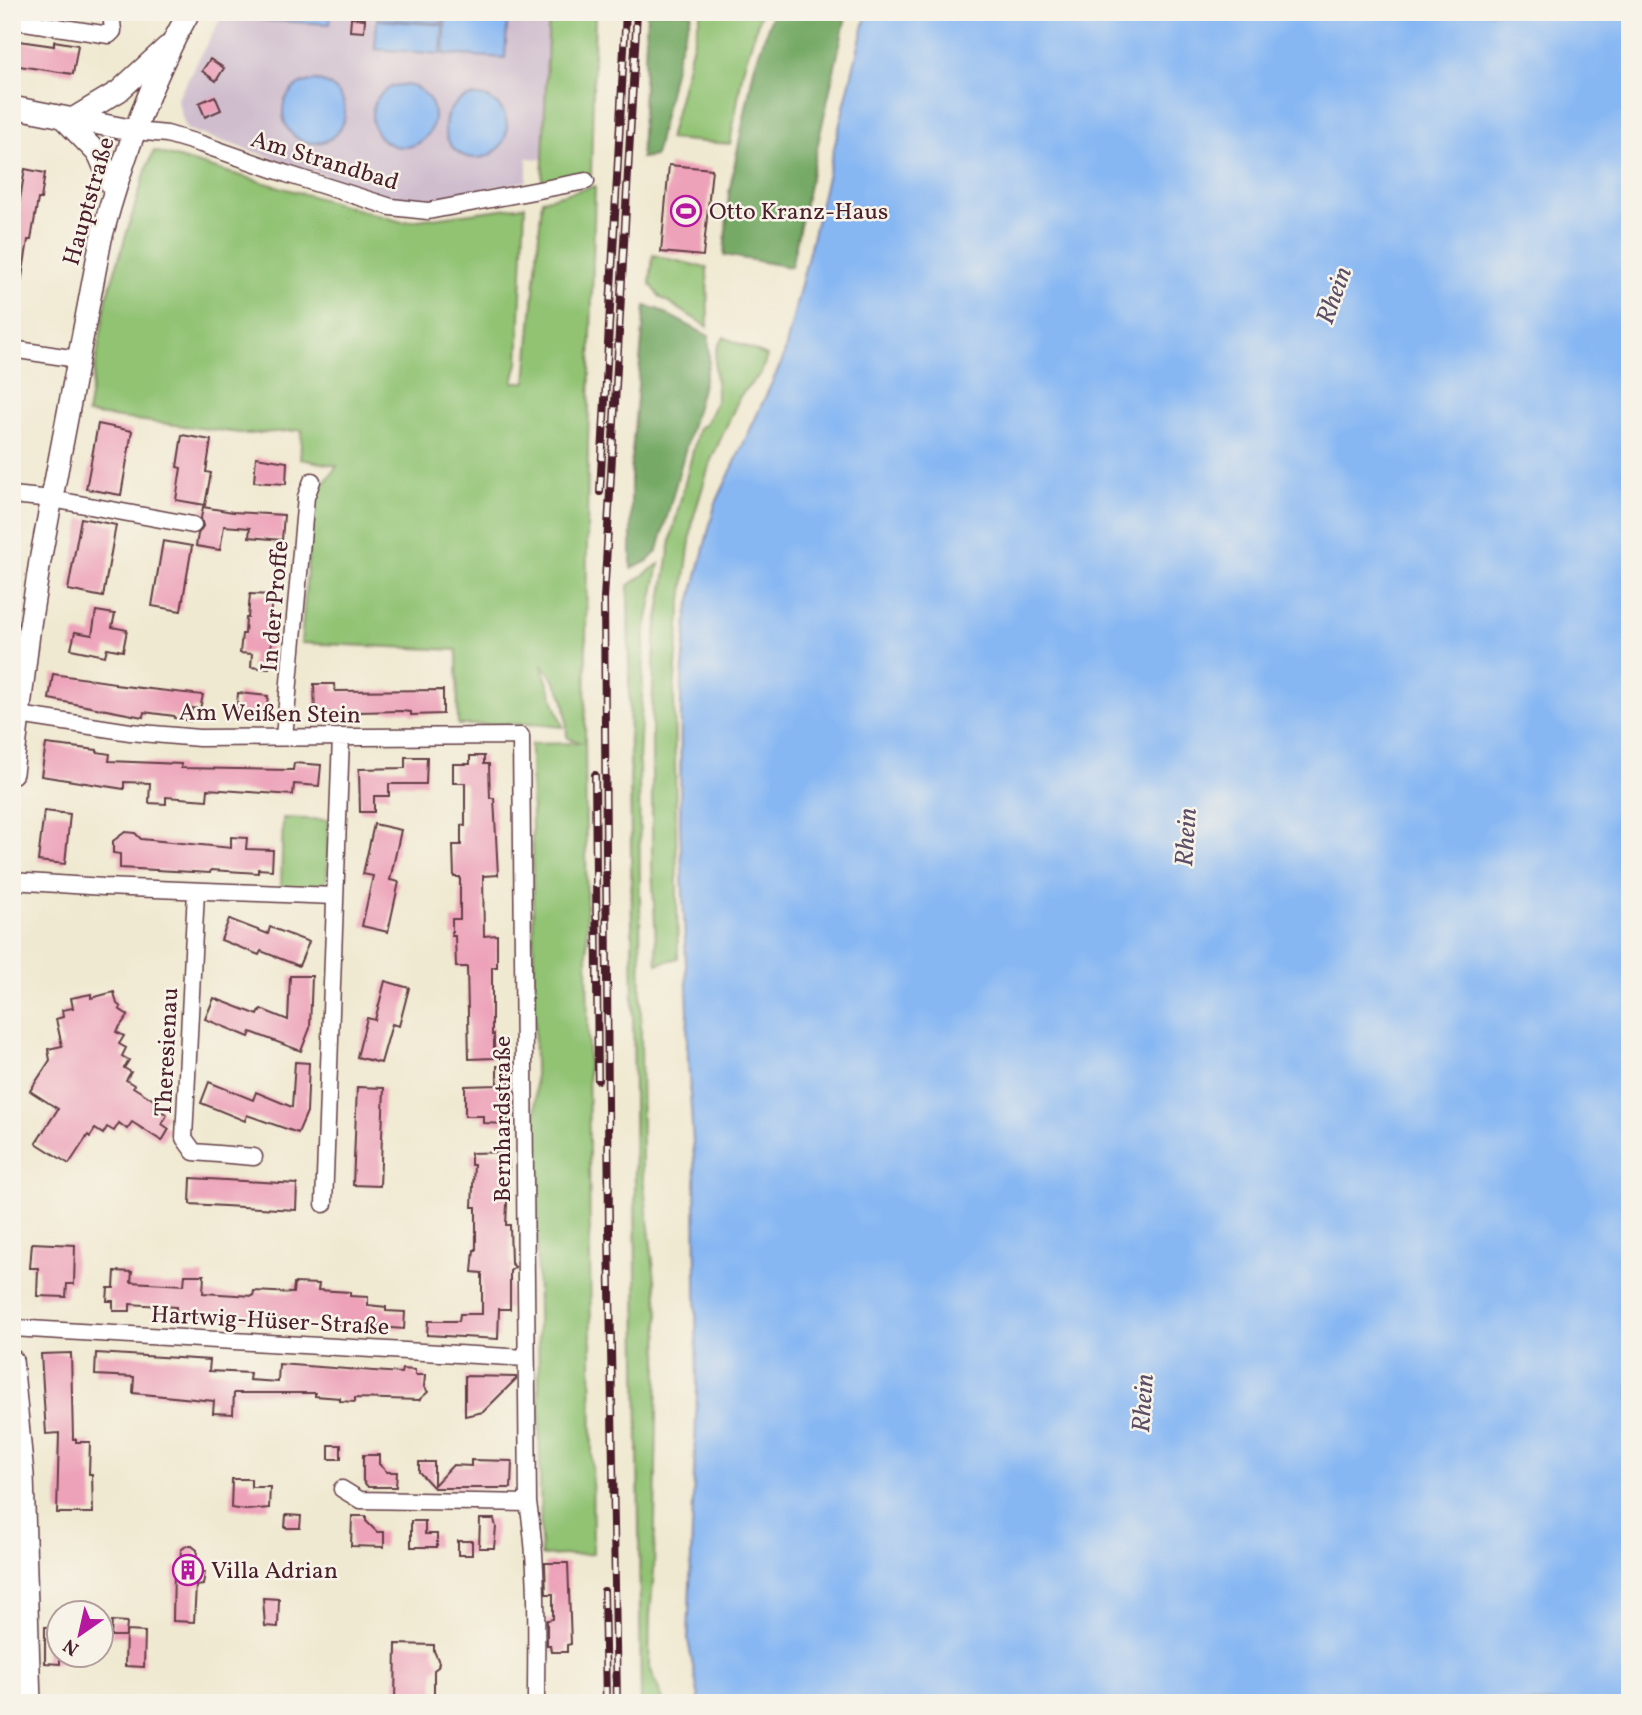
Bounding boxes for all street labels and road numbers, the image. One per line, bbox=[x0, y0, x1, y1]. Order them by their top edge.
street label: Am Strandbad bbox=[246, 123, 403, 201]
street label: Hauptstraße bbox=[55, 133, 124, 270]
street label: In der Proffe bbox=[253, 539, 299, 673]
street label: Am Weißen Stein bbox=[179, 696, 361, 734]
street label: Theresienau bbox=[148, 987, 188, 1118]
street label: Bernhardstraße bbox=[487, 1036, 521, 1203]
street label: Hartwig-Hüser-Straße bbox=[150, 1299, 390, 1345]

